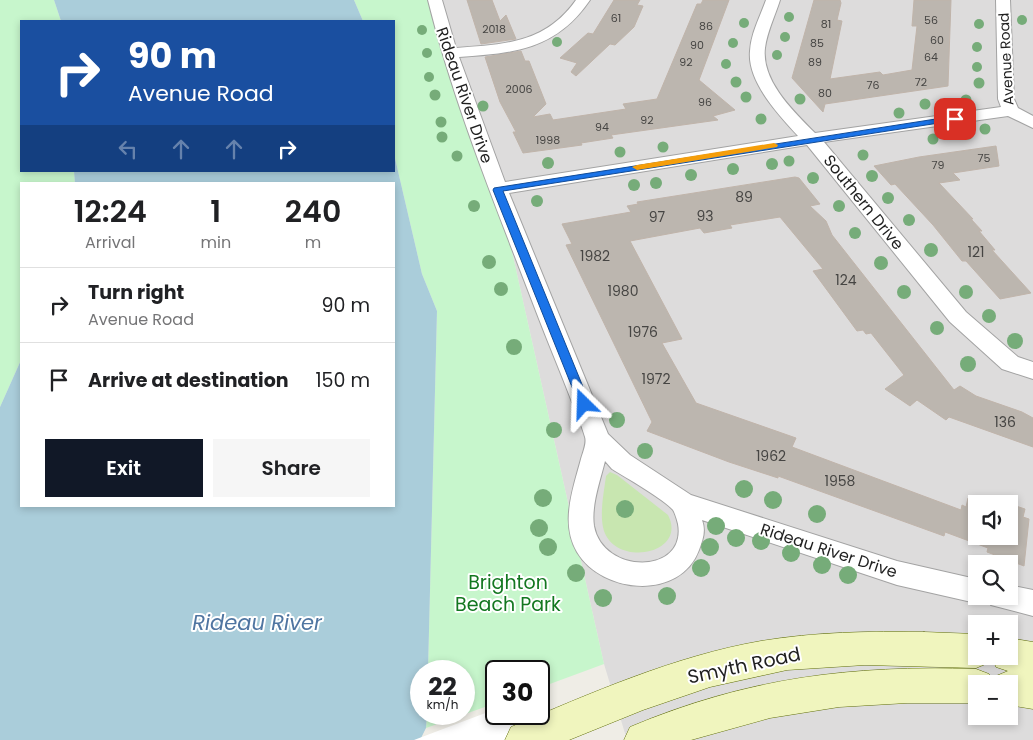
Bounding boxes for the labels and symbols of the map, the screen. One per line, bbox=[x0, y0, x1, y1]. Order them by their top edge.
house number: 61 bbox=[611, 10, 621, 26]
house number: 56 bbox=[924, 12, 938, 28]
street label: Avenue Road bbox=[994, 12, 1018, 106]
house number: 81 bbox=[821, 16, 831, 32]
house number: 86 bbox=[699, 18, 713, 34]
house number: 2018 bbox=[482, 21, 506, 37]
street label: Rideau River Drive bbox=[430, 24, 499, 166]
house number: 60 bbox=[930, 32, 944, 48]
house number: 85 bbox=[810, 35, 824, 51]
house number: 90 bbox=[690, 37, 704, 53]
house number: 64 bbox=[924, 49, 938, 65]
house number: 92 bbox=[679, 54, 693, 70]
house number: 89 bbox=[808, 54, 822, 70]
house number: 72 bbox=[915, 74, 927, 90]
house number: 76 bbox=[867, 77, 880, 93]
house number: 2006 bbox=[505, 81, 533, 97]
house number: 80 bbox=[818, 85, 832, 101]
house number: 96 bbox=[698, 94, 712, 110]
pin bbox=[934, 98, 976, 140]
house number: 92 bbox=[640, 112, 654, 128]
house number: 94 bbox=[595, 119, 609, 135]
house number: 1998 bbox=[536, 132, 560, 148]
street label: Southern Drive bbox=[818, 150, 909, 255]
house number: 75 bbox=[978, 150, 991, 166]
house number: 79 bbox=[932, 157, 945, 173]
house number: 89 bbox=[735, 187, 753, 207]
house number: 93 bbox=[696, 206, 714, 226]
house number: 97 bbox=[649, 207, 666, 227]
house number: 121 bbox=[967, 242, 985, 262]
house number: 1982 bbox=[580, 246, 610, 266]
house number: 124 bbox=[835, 270, 857, 290]
house number: 1980 bbox=[608, 281, 638, 301]
house number: 1976 bbox=[628, 322, 658, 342]
house number: 1972 bbox=[642, 369, 671, 389]
position arrow bbox=[557, 377, 609, 429]
house number: 136 bbox=[994, 412, 1016, 432]
house number: 1962 bbox=[756, 446, 786, 466]
house number: 1958 bbox=[825, 471, 856, 491]
street label: Rideau River Drive bbox=[757, 517, 900, 583]
park label: Brighton Beach Park bbox=[455, 569, 561, 618]
water label: Rideau River bbox=[192, 608, 323, 637]
street label: Smyth Road bbox=[685, 640, 803, 691]
speed limit sign: 30 bbox=[485, 660, 550, 725]

